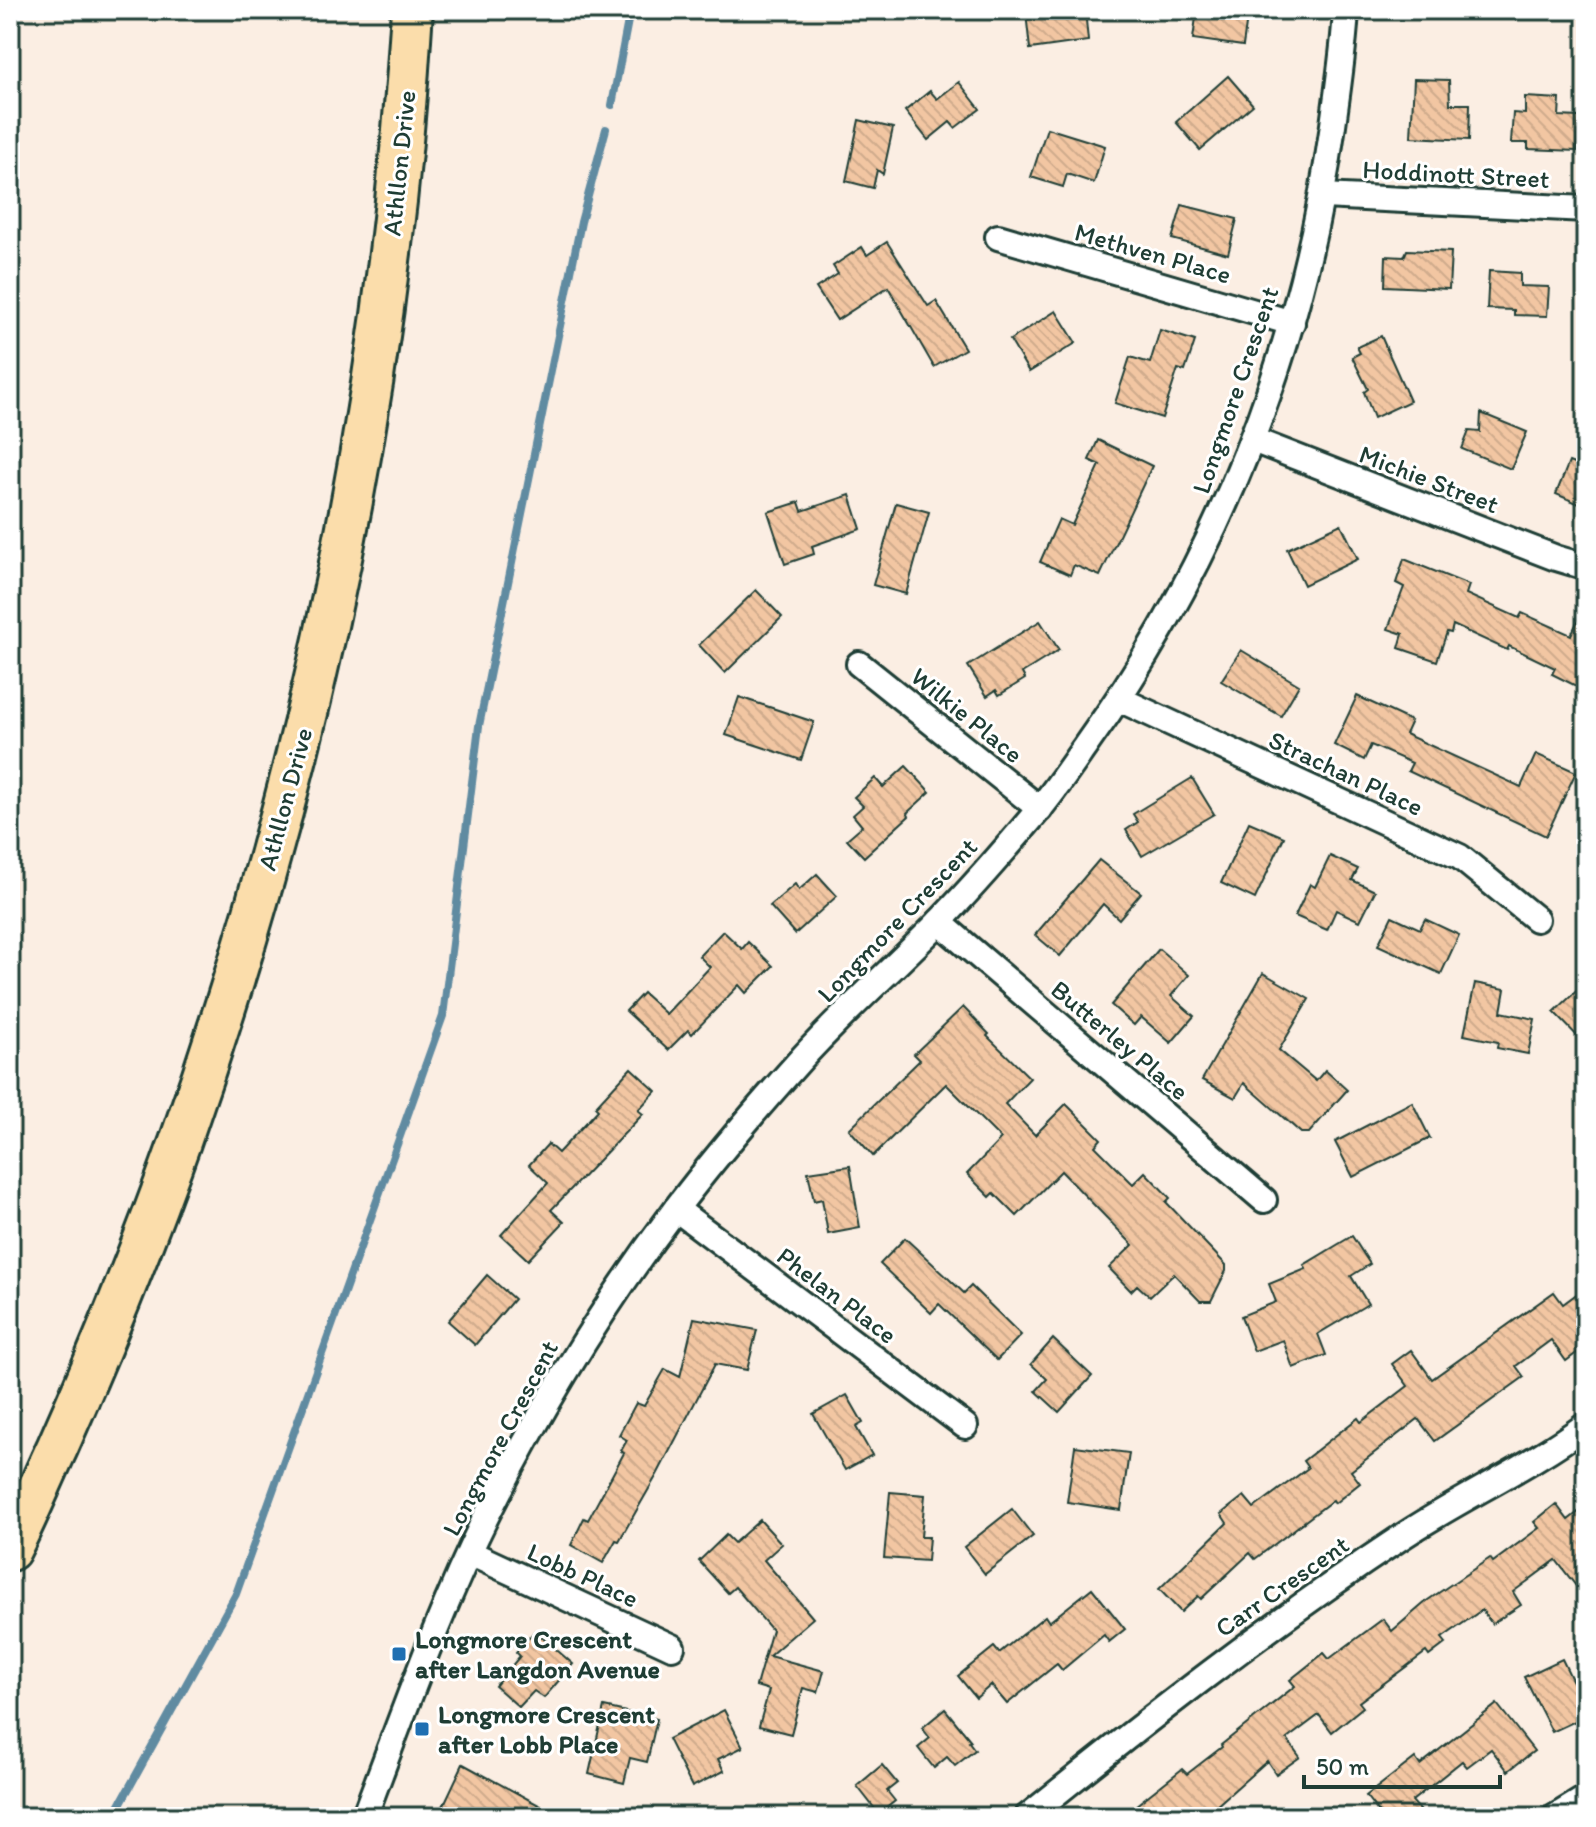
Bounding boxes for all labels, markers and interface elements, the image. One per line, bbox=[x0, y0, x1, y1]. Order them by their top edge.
street label: Athllon Drive bbox=[375, 89, 423, 237]
street label: Hoddinott Street bbox=[1362, 153, 1551, 195]
street label: Methven Place bbox=[1071, 215, 1235, 291]
street label: Longmore Crescent bbox=[1185, 282, 1286, 498]
street label: Michie Street bbox=[1355, 438, 1504, 520]
street label: Wilkie Place bbox=[905, 660, 1029, 770]
street label: Strachan Place bbox=[1264, 723, 1428, 823]
street label: Athllon Drive bbox=[251, 724, 319, 874]
street label: Longmore Crescent bbox=[810, 831, 984, 1009]
street label: Butterley Place bbox=[1044, 973, 1196, 1107]
street label: Phelan Place bbox=[771, 1240, 903, 1350]
street label: Longmore Crescent bbox=[435, 1335, 565, 1541]
street label: Carr Crescent bbox=[1209, 1528, 1355, 1644]
street label: Lobb Place bbox=[522, 1535, 644, 1615]
place label: Longmore Crescent after Langdon Avenue bbox=[415, 1623, 660, 1685]
marker: Longmore Crescent after Langdon Avenue bbox=[390, 1645, 408, 1663]
place label: Longmore Crescent after Lobb Place bbox=[438, 1698, 655, 1760]
marker: Longmore Crescent after Lobb Place bbox=[413, 1720, 431, 1738]
scale bar bbox=[1304, 1739, 1500, 1789]
text: 50 m bbox=[1316, 1752, 1369, 1781]

